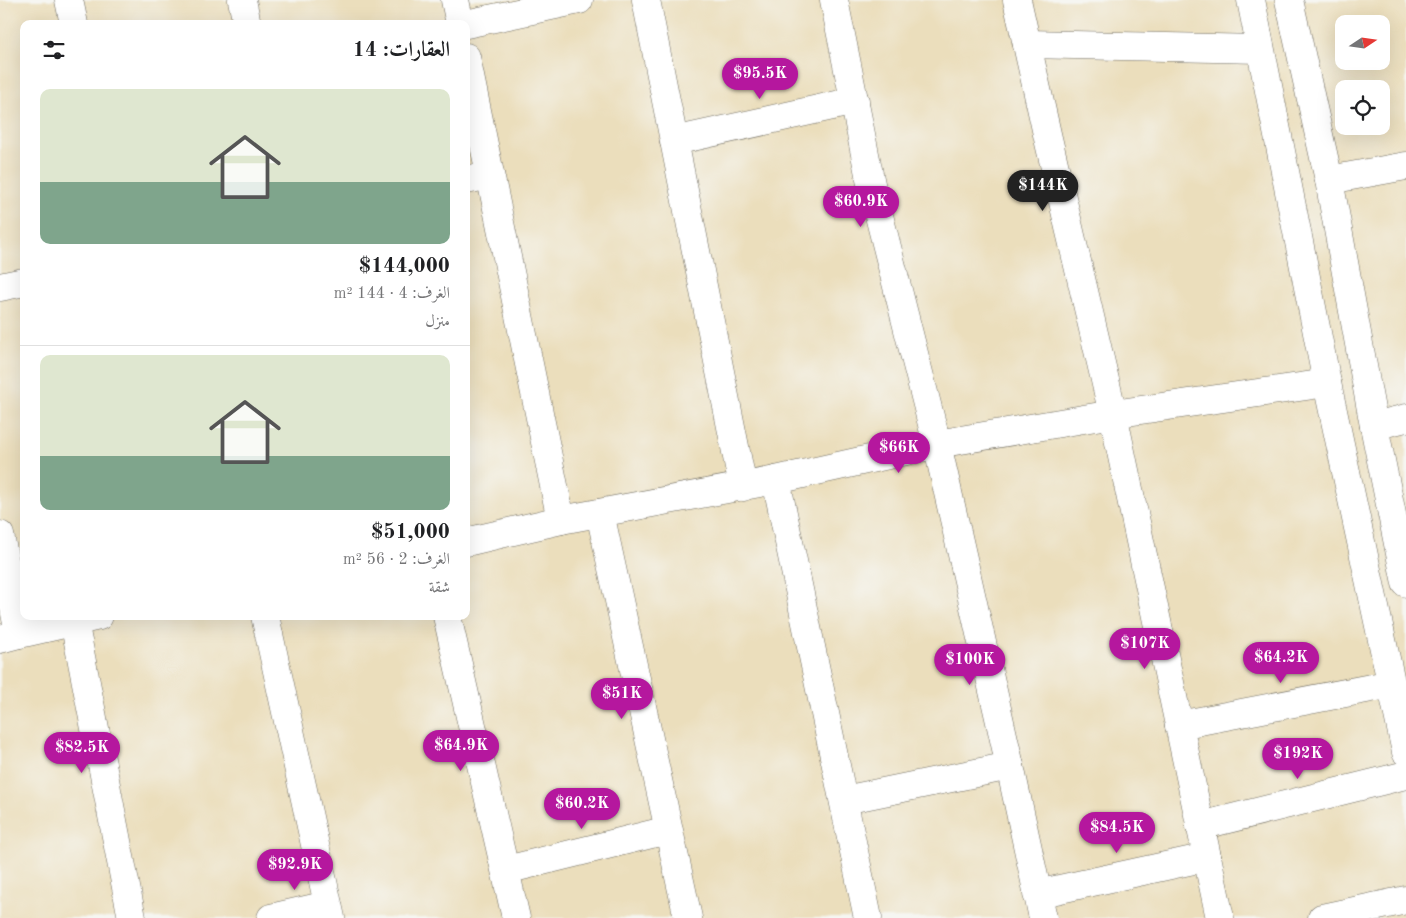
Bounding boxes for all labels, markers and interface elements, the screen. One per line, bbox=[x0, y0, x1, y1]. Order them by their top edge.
north arrow bbox=[1335, 15, 1390, 70]
map controls bbox=[1335, 15, 1390, 135]
icon: filters bbox=[40, 36, 68, 64]
text: العقارات: 14 bbox=[353, 40, 450, 61]
pin: $95.5K bbox=[719, 58, 801, 100]
text: $95.5K bbox=[733, 66, 787, 82]
button: locate bbox=[1335, 80, 1390, 135]
icon: home bbox=[200, 122, 290, 212]
pin: $144K bbox=[1008, 170, 1078, 212]
text: $144K bbox=[1018, 178, 1068, 194]
pin: $60.9K bbox=[820, 186, 902, 228]
text: $60.9K bbox=[834, 194, 888, 210]
text: $144,000 bbox=[359, 256, 450, 277]
text: الغرف: 4 · 144 m² bbox=[334, 286, 450, 302]
text: منزل bbox=[425, 314, 450, 330]
icon: home bbox=[200, 387, 290, 477]
pin: $66K bbox=[869, 432, 929, 474]
text: $66K bbox=[879, 440, 919, 456]
text: $51,000 bbox=[371, 522, 450, 543]
text: الغرف: 2 · 56 m² bbox=[343, 552, 450, 568]
text: شقة bbox=[429, 580, 450, 596]
pin: $107K bbox=[1110, 628, 1180, 670]
text: $107K bbox=[1120, 636, 1170, 652]
pin: $64.2K bbox=[1240, 642, 1322, 684]
pin: $100K bbox=[935, 644, 1005, 686]
text: $64.2K bbox=[1254, 650, 1308, 666]
text: $100K bbox=[945, 652, 995, 668]
pin: $51K bbox=[592, 678, 652, 720]
text: $51K bbox=[602, 686, 642, 702]
pin: $64.9K bbox=[420, 730, 502, 772]
pin: $82.5K bbox=[41, 732, 123, 774]
text: $64.9K bbox=[434, 738, 488, 754]
pin: $192K bbox=[1263, 738, 1333, 780]
text: $82.5K bbox=[55, 740, 109, 756]
text: $192K bbox=[1273, 746, 1323, 762]
pin: $60.2K bbox=[541, 788, 623, 830]
text: $60.2K bbox=[555, 796, 609, 812]
pin: $84.5K bbox=[1076, 812, 1158, 854]
text: $84.5K bbox=[1090, 820, 1144, 836]
pin: $92.9K bbox=[254, 848, 336, 891]
text: $92.9K bbox=[268, 857, 322, 873]

